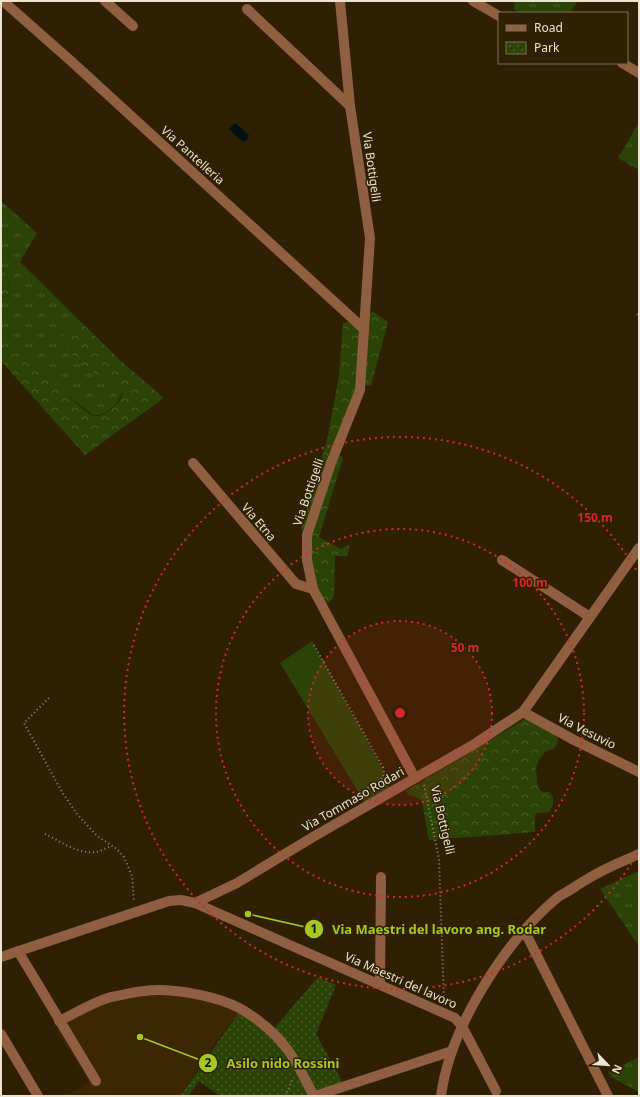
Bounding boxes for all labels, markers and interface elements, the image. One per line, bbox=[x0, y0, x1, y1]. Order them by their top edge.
legend bbox=[498, 12, 628, 64]
text: Road bbox=[534, 19, 563, 36]
text: Park bbox=[534, 39, 560, 56]
street label: Via Pantelleria bbox=[157, 122, 229, 188]
street label: Via Bottigelli bbox=[359, 131, 385, 203]
street label: Via Bottigelli bbox=[289, 456, 327, 528]
street label: Via Etna bbox=[238, 499, 280, 545]
text: 150 m bbox=[577, 509, 613, 526]
text: 100 m bbox=[512, 574, 548, 591]
text: 50 m bbox=[451, 639, 479, 656]
centre of rings bbox=[393, 706, 407, 720]
street label: Via Vesuvio bbox=[555, 709, 619, 753]
street label: Via Tommaso Rodari bbox=[299, 763, 407, 835]
street label: Via Bottigelli bbox=[427, 784, 459, 856]
callout: Via Maestri del lavoro ang. Rodar bbox=[304, 916, 554, 941]
text: 1 bbox=[311, 920, 317, 937]
text: Via Maestri del lavoro ang. Rodar bbox=[332, 920, 546, 938]
street label: Via Maestri del lavoro bbox=[342, 948, 460, 1012]
north arrow bbox=[588, 1045, 628, 1085]
callout: Asilo nido Rossini bbox=[198, 1051, 347, 1076]
text: 2 bbox=[205, 1054, 212, 1071]
text: Asilo nido Rossini bbox=[227, 1054, 339, 1072]
text: N bbox=[609, 1062, 626, 1077]

